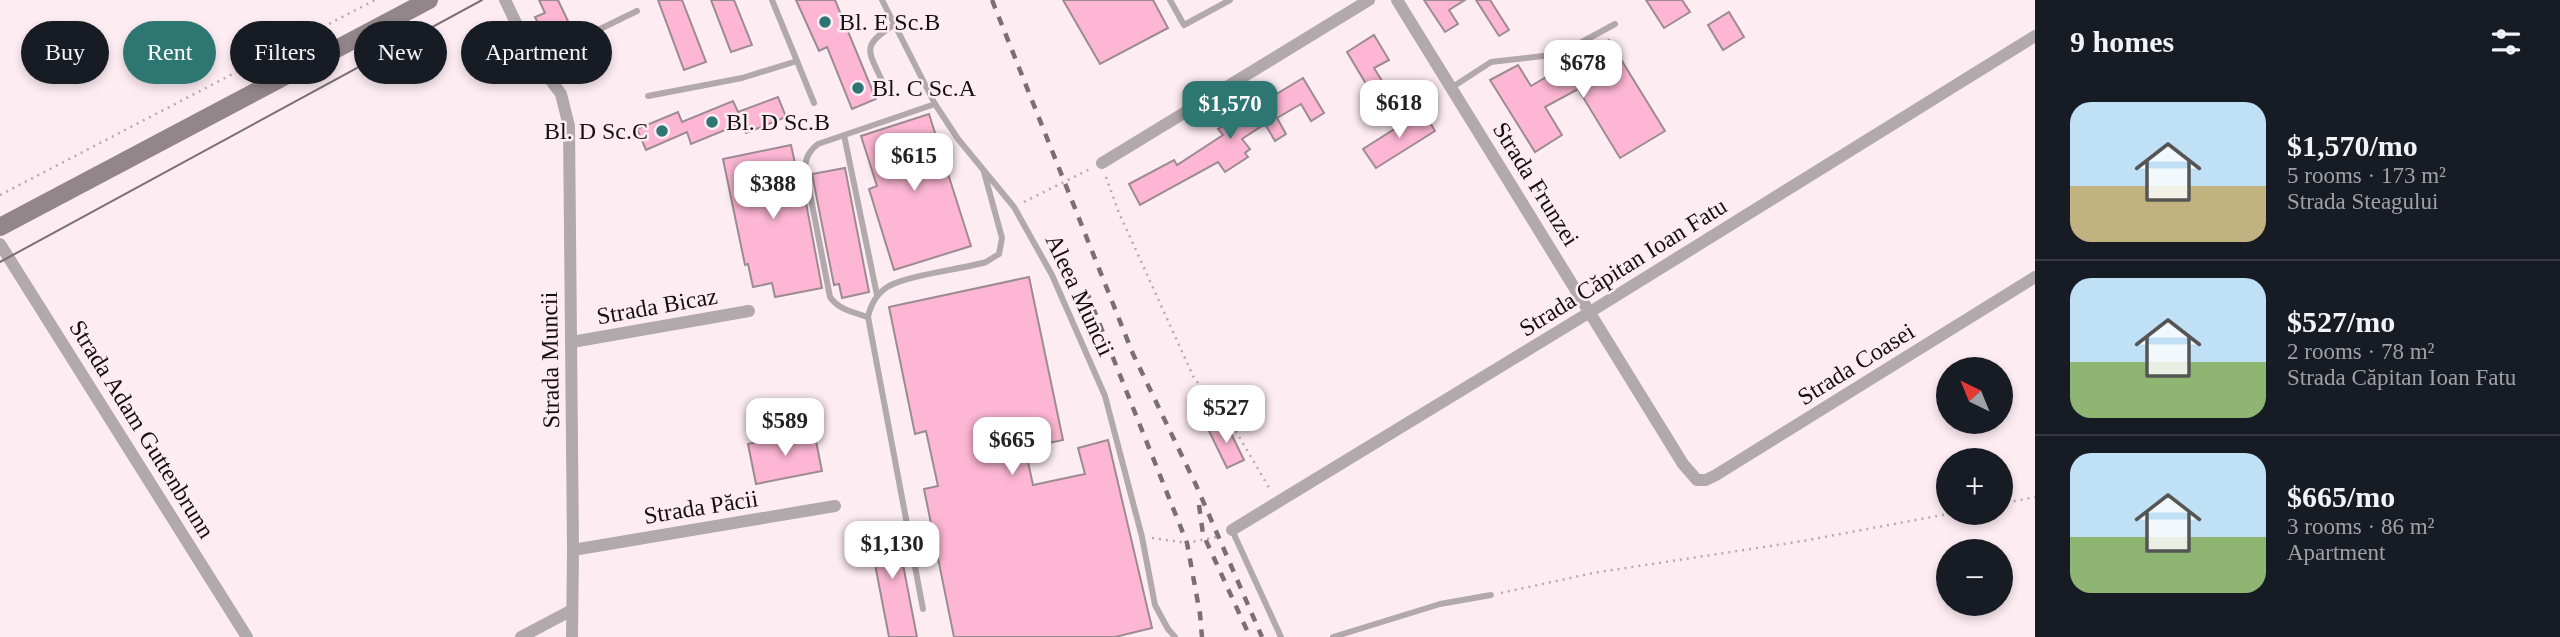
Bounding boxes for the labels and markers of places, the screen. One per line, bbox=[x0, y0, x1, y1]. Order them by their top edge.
place label: Bl. E Sc.B bbox=[839, 9, 940, 35]
marker: Bl. E Sc.B bbox=[817, 14, 833, 30]
pin: $678 bbox=[1542, 41, 1624, 100]
place label: Bl. C Sc.A bbox=[872, 75, 977, 101]
marker: Bl. C Sc.A bbox=[850, 80, 866, 96]
pin: $618 bbox=[1358, 80, 1440, 140]
pin: $1,570 bbox=[1173, 82, 1287, 141]
place label: Bl. D Sc.B bbox=[726, 109, 830, 135]
marker: Bl. D Sc.B bbox=[704, 114, 720, 130]
place label: Bl. D Sc.C bbox=[544, 118, 648, 144]
marker: Bl. D Sc.C bbox=[654, 123, 670, 139]
pin: $615 bbox=[873, 134, 955, 193]
pin: $388 bbox=[732, 162, 814, 221]
pin: $527 bbox=[1185, 386, 1267, 445]
pin: $589 bbox=[744, 398, 826, 458]
pin: $665 bbox=[971, 418, 1053, 477]
pin: $1,130 bbox=[835, 522, 949, 581]

